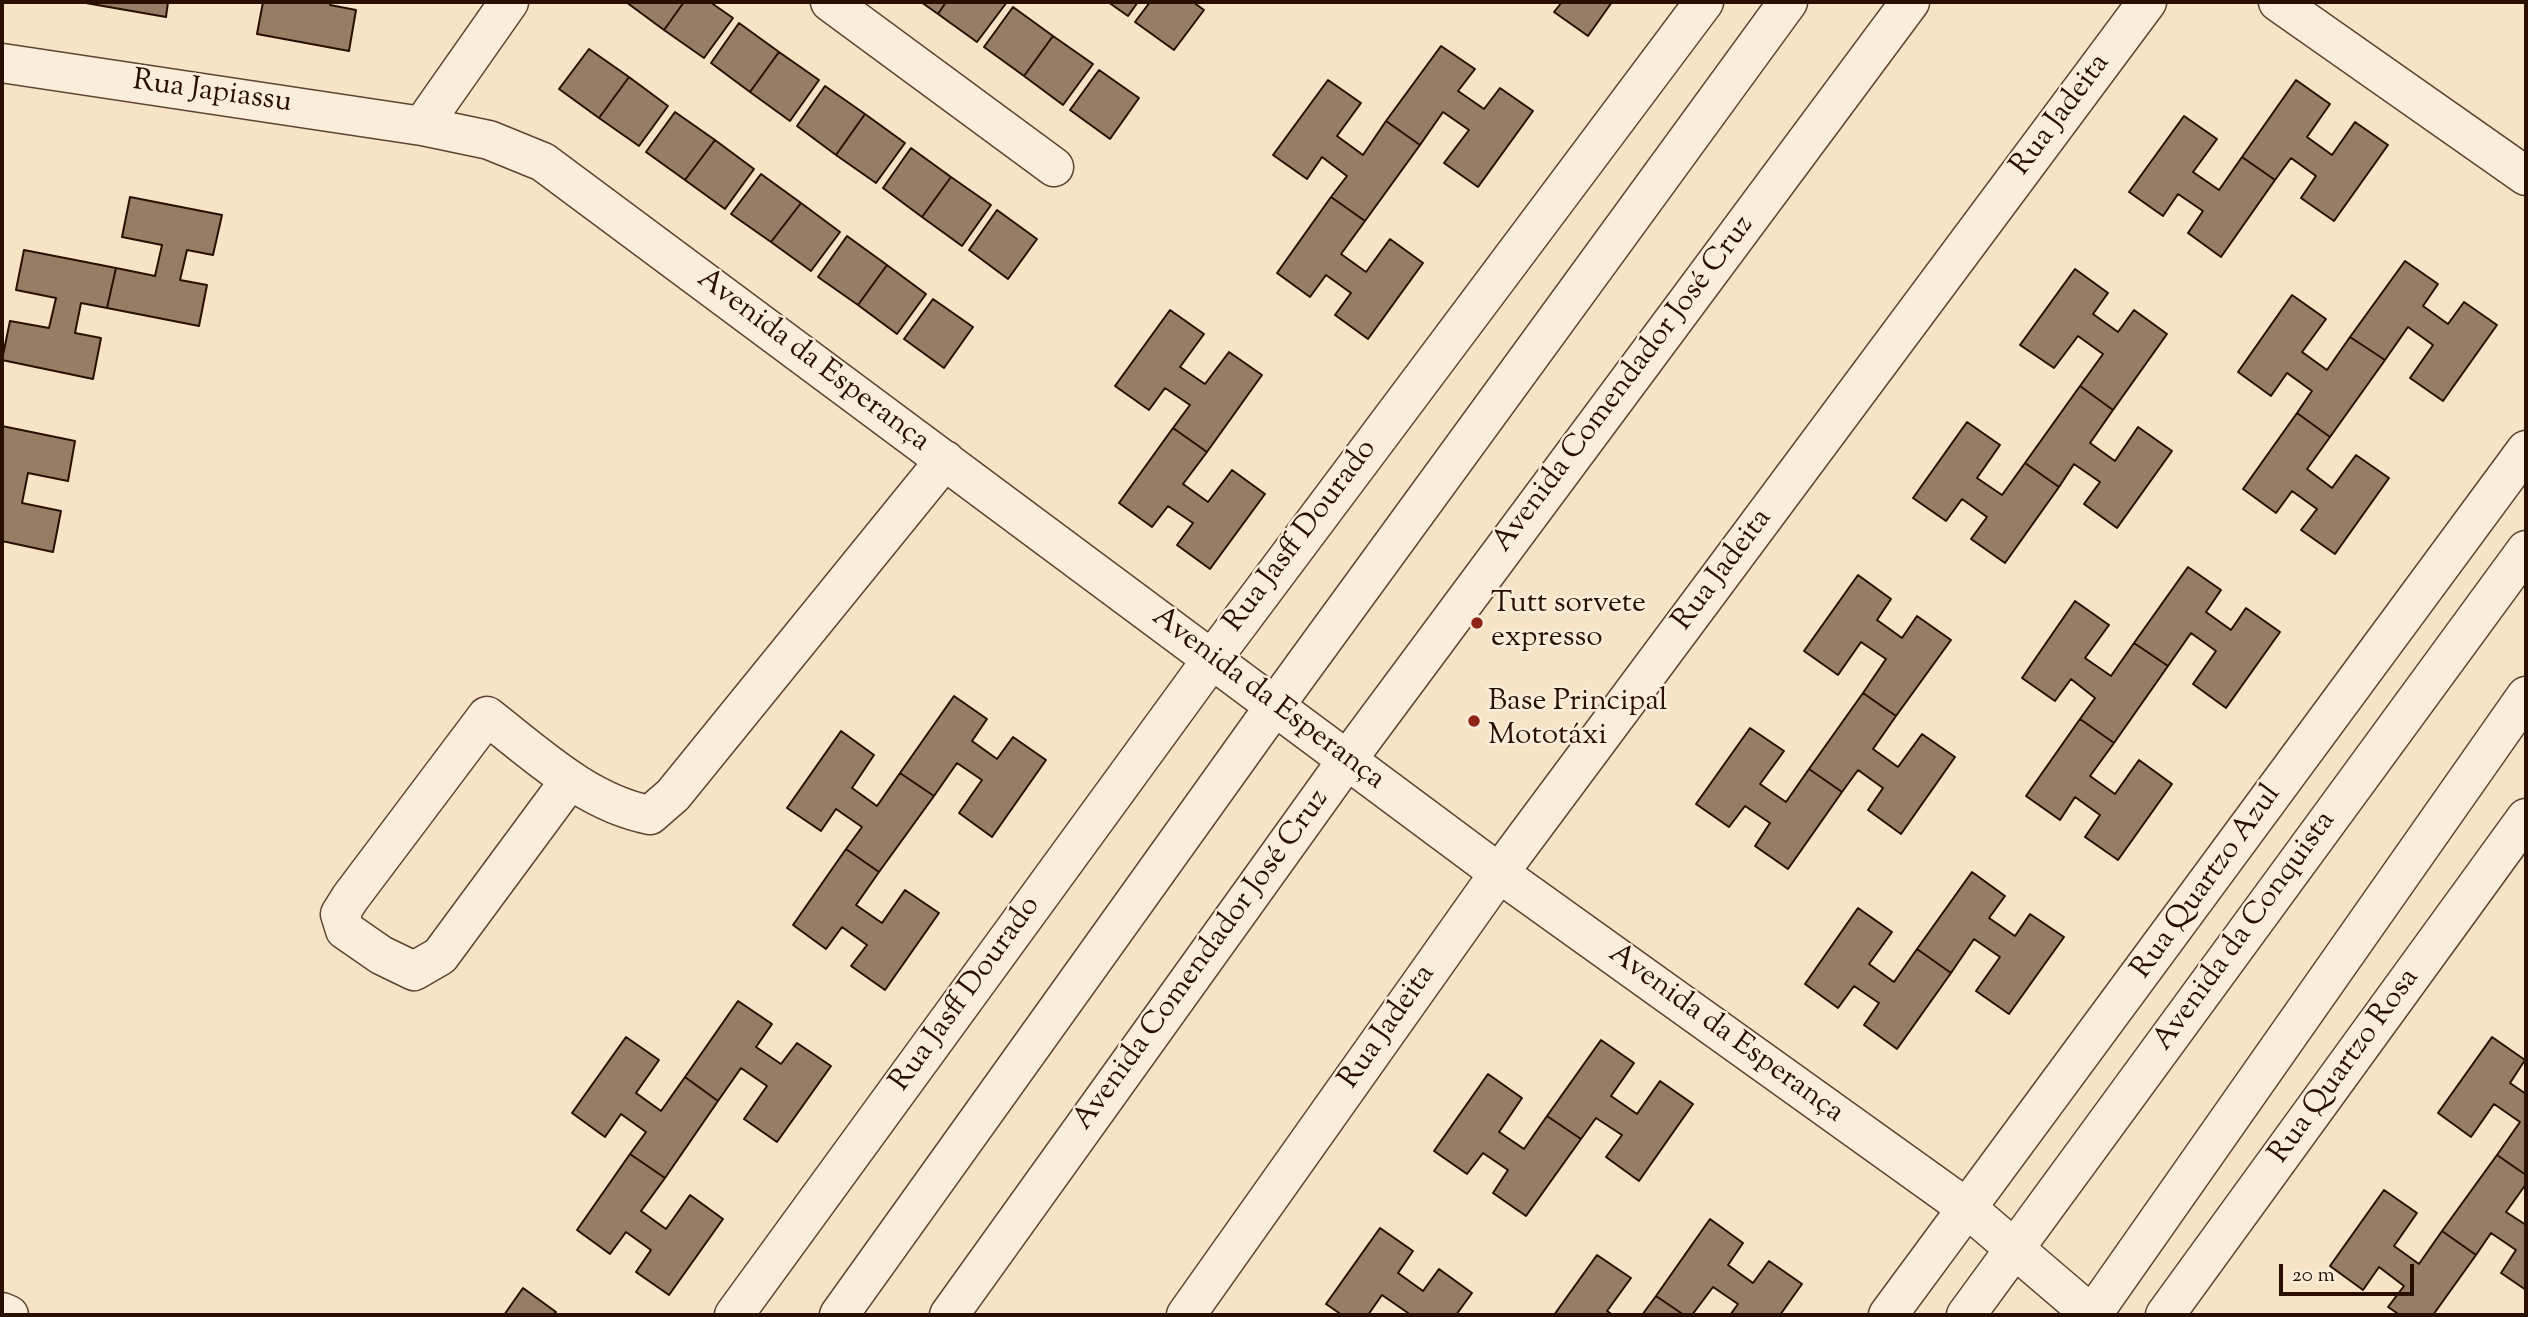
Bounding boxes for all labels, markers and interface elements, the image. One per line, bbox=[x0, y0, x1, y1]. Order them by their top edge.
street label: Rua Jadeita bbox=[2004, 48, 2120, 184]
street label: Rua Japiassu bbox=[130, 65, 294, 123]
street label: Avenida Comendador José Cruz bbox=[1487, 209, 1763, 561]
street label: Avenida da Esperança bbox=[688, 263, 936, 461]
street label: Rua Jasff Dourado bbox=[1218, 433, 1386, 641]
street label: Rua Jadeita bbox=[1666, 503, 1782, 639]
place label: Tutt sorvete expresso bbox=[1491, 588, 1646, 658]
street label: Avenida da Esperança bbox=[1143, 601, 1391, 799]
marker: Tutt sorvete expresso bbox=[1469, 615, 1485, 631]
place label: Base Principal Mototáxi bbox=[1488, 686, 1667, 756]
marker: Base Principal Mototáxi bbox=[1466, 713, 1482, 729]
street label: Rua Quartzo Azul bbox=[2126, 779, 2290, 987]
street label: Avenida Comendador José Cruz bbox=[1067, 784, 1339, 1138]
street label: Avenida da Conquista bbox=[2147, 805, 2345, 1059]
street label: Rua Jasff Dourado bbox=[884, 890, 1050, 1100]
street label: Avenida da Esperança bbox=[1600, 937, 1850, 1133]
street label: Rua Jadeita bbox=[1333, 959, 1445, 1097]
street label: Rua Quartzo Rosa bbox=[2263, 962, 2429, 1172]
scale bar bbox=[2283, 1250, 2418, 1294]
text: 20 m bbox=[2292, 1261, 2335, 1291]

